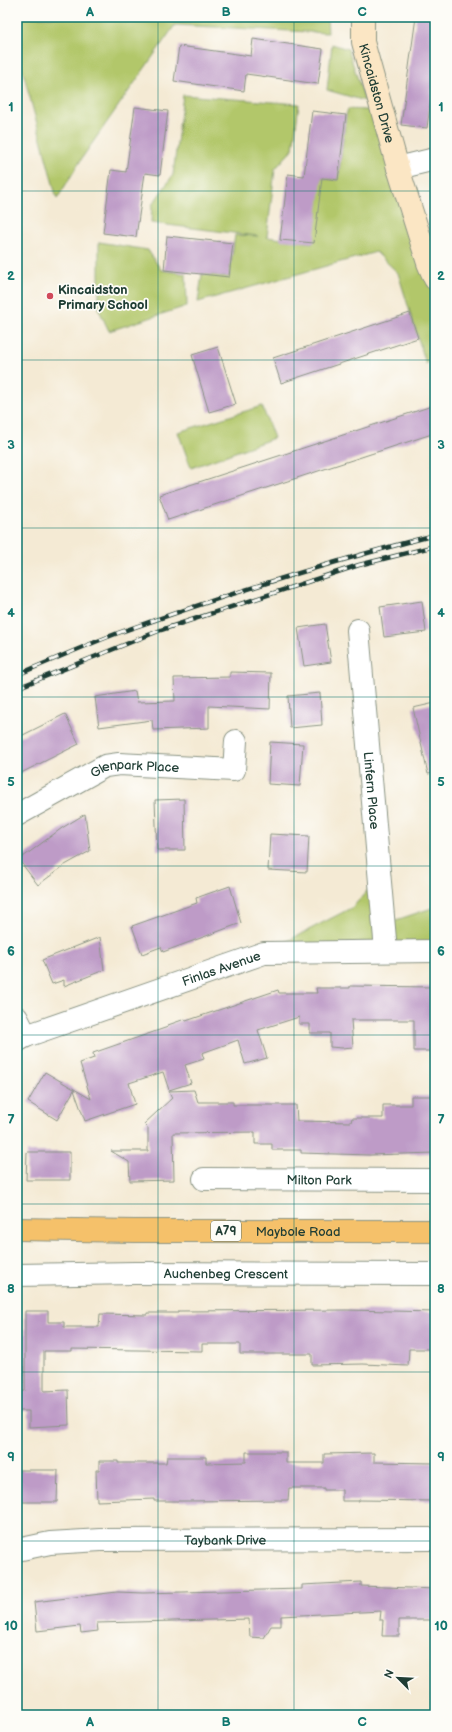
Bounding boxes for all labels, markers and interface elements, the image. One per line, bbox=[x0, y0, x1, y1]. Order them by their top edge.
text: A bbox=[85, 4, 94, 20]
text: B bbox=[221, 4, 231, 20]
text: C bbox=[357, 4, 367, 20]
street label: Kincaidston Drive bbox=[355, 42, 398, 145]
text: 1 bbox=[8, 99, 14, 115]
text: 1 bbox=[438, 99, 444, 115]
text: 2 bbox=[7, 268, 15, 284]
text: 2 bbox=[437, 268, 445, 284]
place label: Kincaidston Primary School bbox=[58, 282, 148, 313]
marker: Kincaidston Primary School bbox=[45, 291, 55, 301]
text: 3 bbox=[7, 437, 15, 453]
text: 3 bbox=[437, 437, 445, 453]
text: 4 bbox=[7, 605, 15, 621]
text: 4 bbox=[437, 605, 445, 621]
street label: Linfern Place bbox=[360, 751, 382, 830]
street label: Glenpark Place bbox=[88, 757, 180, 782]
text: 5 bbox=[7, 774, 15, 790]
text: 5 bbox=[437, 774, 445, 790]
text: 6 bbox=[7, 943, 15, 959]
text: 6 bbox=[437, 943, 445, 959]
street label: Finlas Avenue bbox=[180, 948, 263, 990]
text: 7 bbox=[7, 1112, 15, 1128]
text: 7 bbox=[437, 1112, 445, 1128]
street label: Milton Park bbox=[286, 1172, 352, 1189]
road number: A79 bbox=[211, 1221, 241, 1241]
street label: Maybole Road bbox=[256, 1224, 340, 1240]
street label: Auchenbeg Crescent bbox=[164, 1266, 288, 1283]
text: 8 bbox=[7, 1281, 15, 1297]
text: 8 bbox=[437, 1281, 445, 1297]
text: 9 bbox=[7, 1449, 15, 1465]
text: 9 bbox=[437, 1449, 445, 1465]
street label: Taybank Drive bbox=[184, 1533, 267, 1549]
text: 10 bbox=[4, 1618, 18, 1634]
text: 10 bbox=[434, 1618, 448, 1634]
north arrow bbox=[378, 1658, 418, 1698]
text: N bbox=[382, 1668, 397, 1681]
text: A bbox=[85, 1714, 94, 1730]
text: B bbox=[221, 1714, 231, 1730]
text: C bbox=[357, 1714, 367, 1730]

